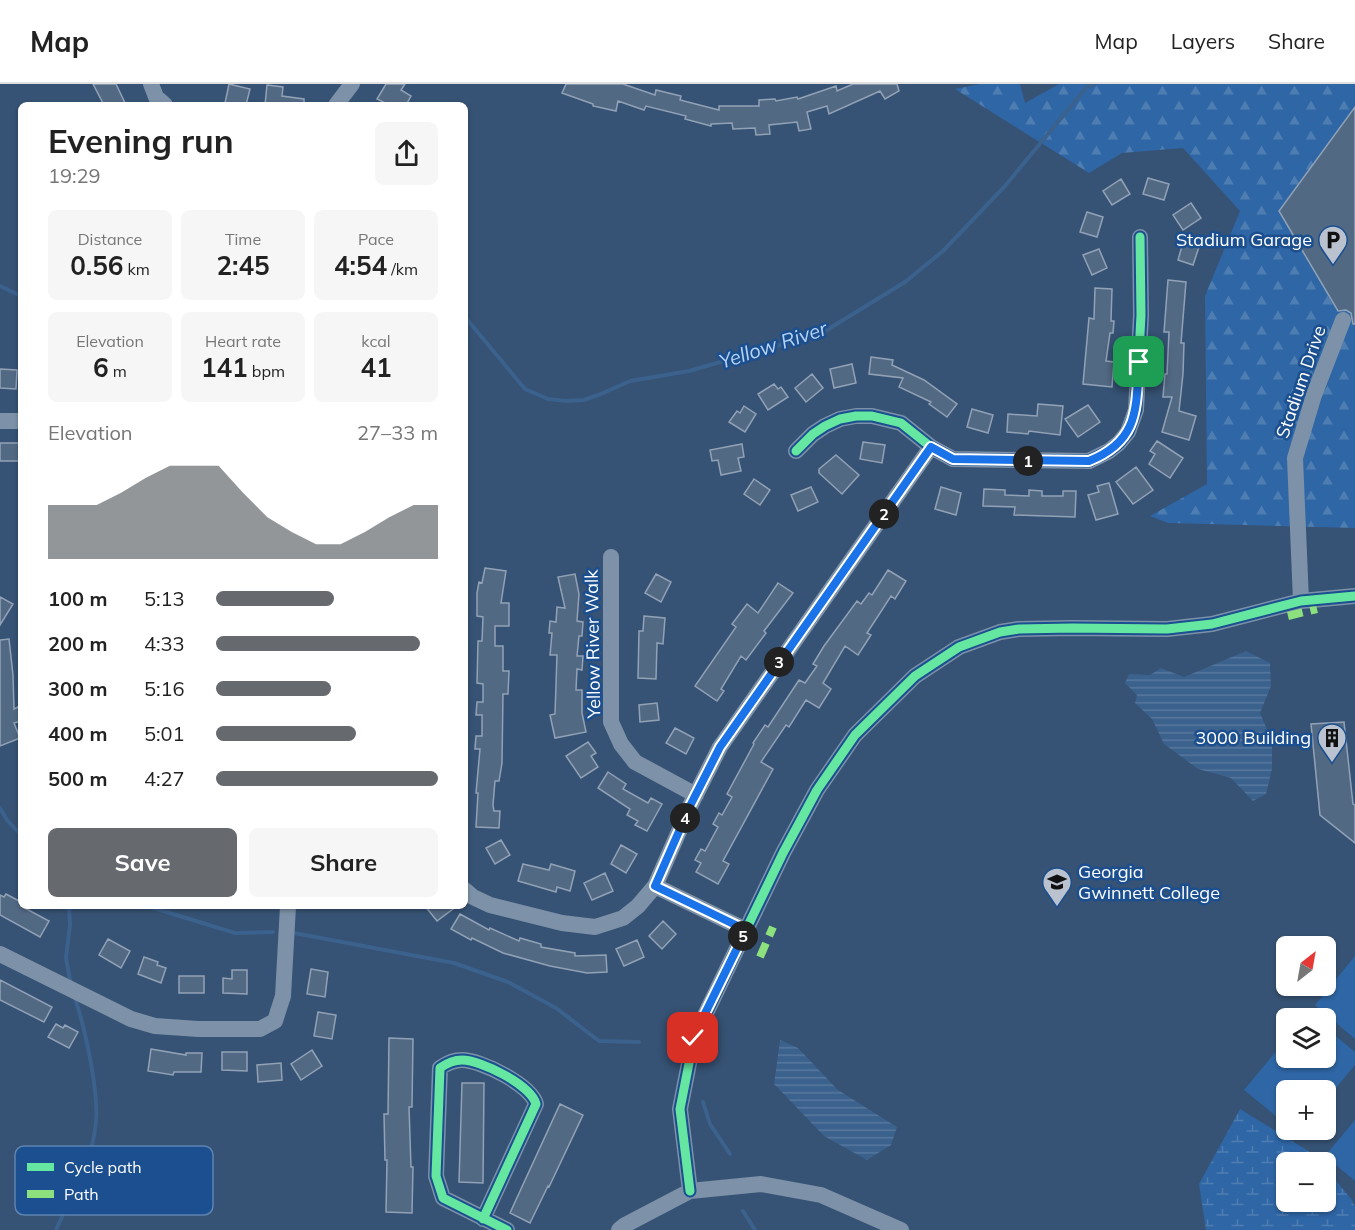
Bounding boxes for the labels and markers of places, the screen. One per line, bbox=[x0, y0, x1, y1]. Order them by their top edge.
parking icon: Stadium Garage bbox=[1317, 224, 1349, 266]
place label: Stadium Garage bbox=[1176, 228, 1312, 251]
pin bbox=[1113, 336, 1164, 387]
pin: 1 bbox=[1013, 446, 1043, 476]
pin: 2 bbox=[869, 499, 899, 529]
pin: 3 bbox=[764, 647, 794, 677]
building icon: 3000 Building bbox=[1316, 722, 1348, 764]
place label: 3000 Building bbox=[1195, 726, 1311, 749]
pin: 4 bbox=[670, 803, 700, 833]
place label: Georgia Gwinnett College bbox=[1078, 860, 1220, 904]
school or university icon: Georgia Gwinnett College bbox=[1041, 866, 1073, 908]
pin: 5 bbox=[728, 921, 758, 951]
pin bbox=[667, 1012, 718, 1063]

